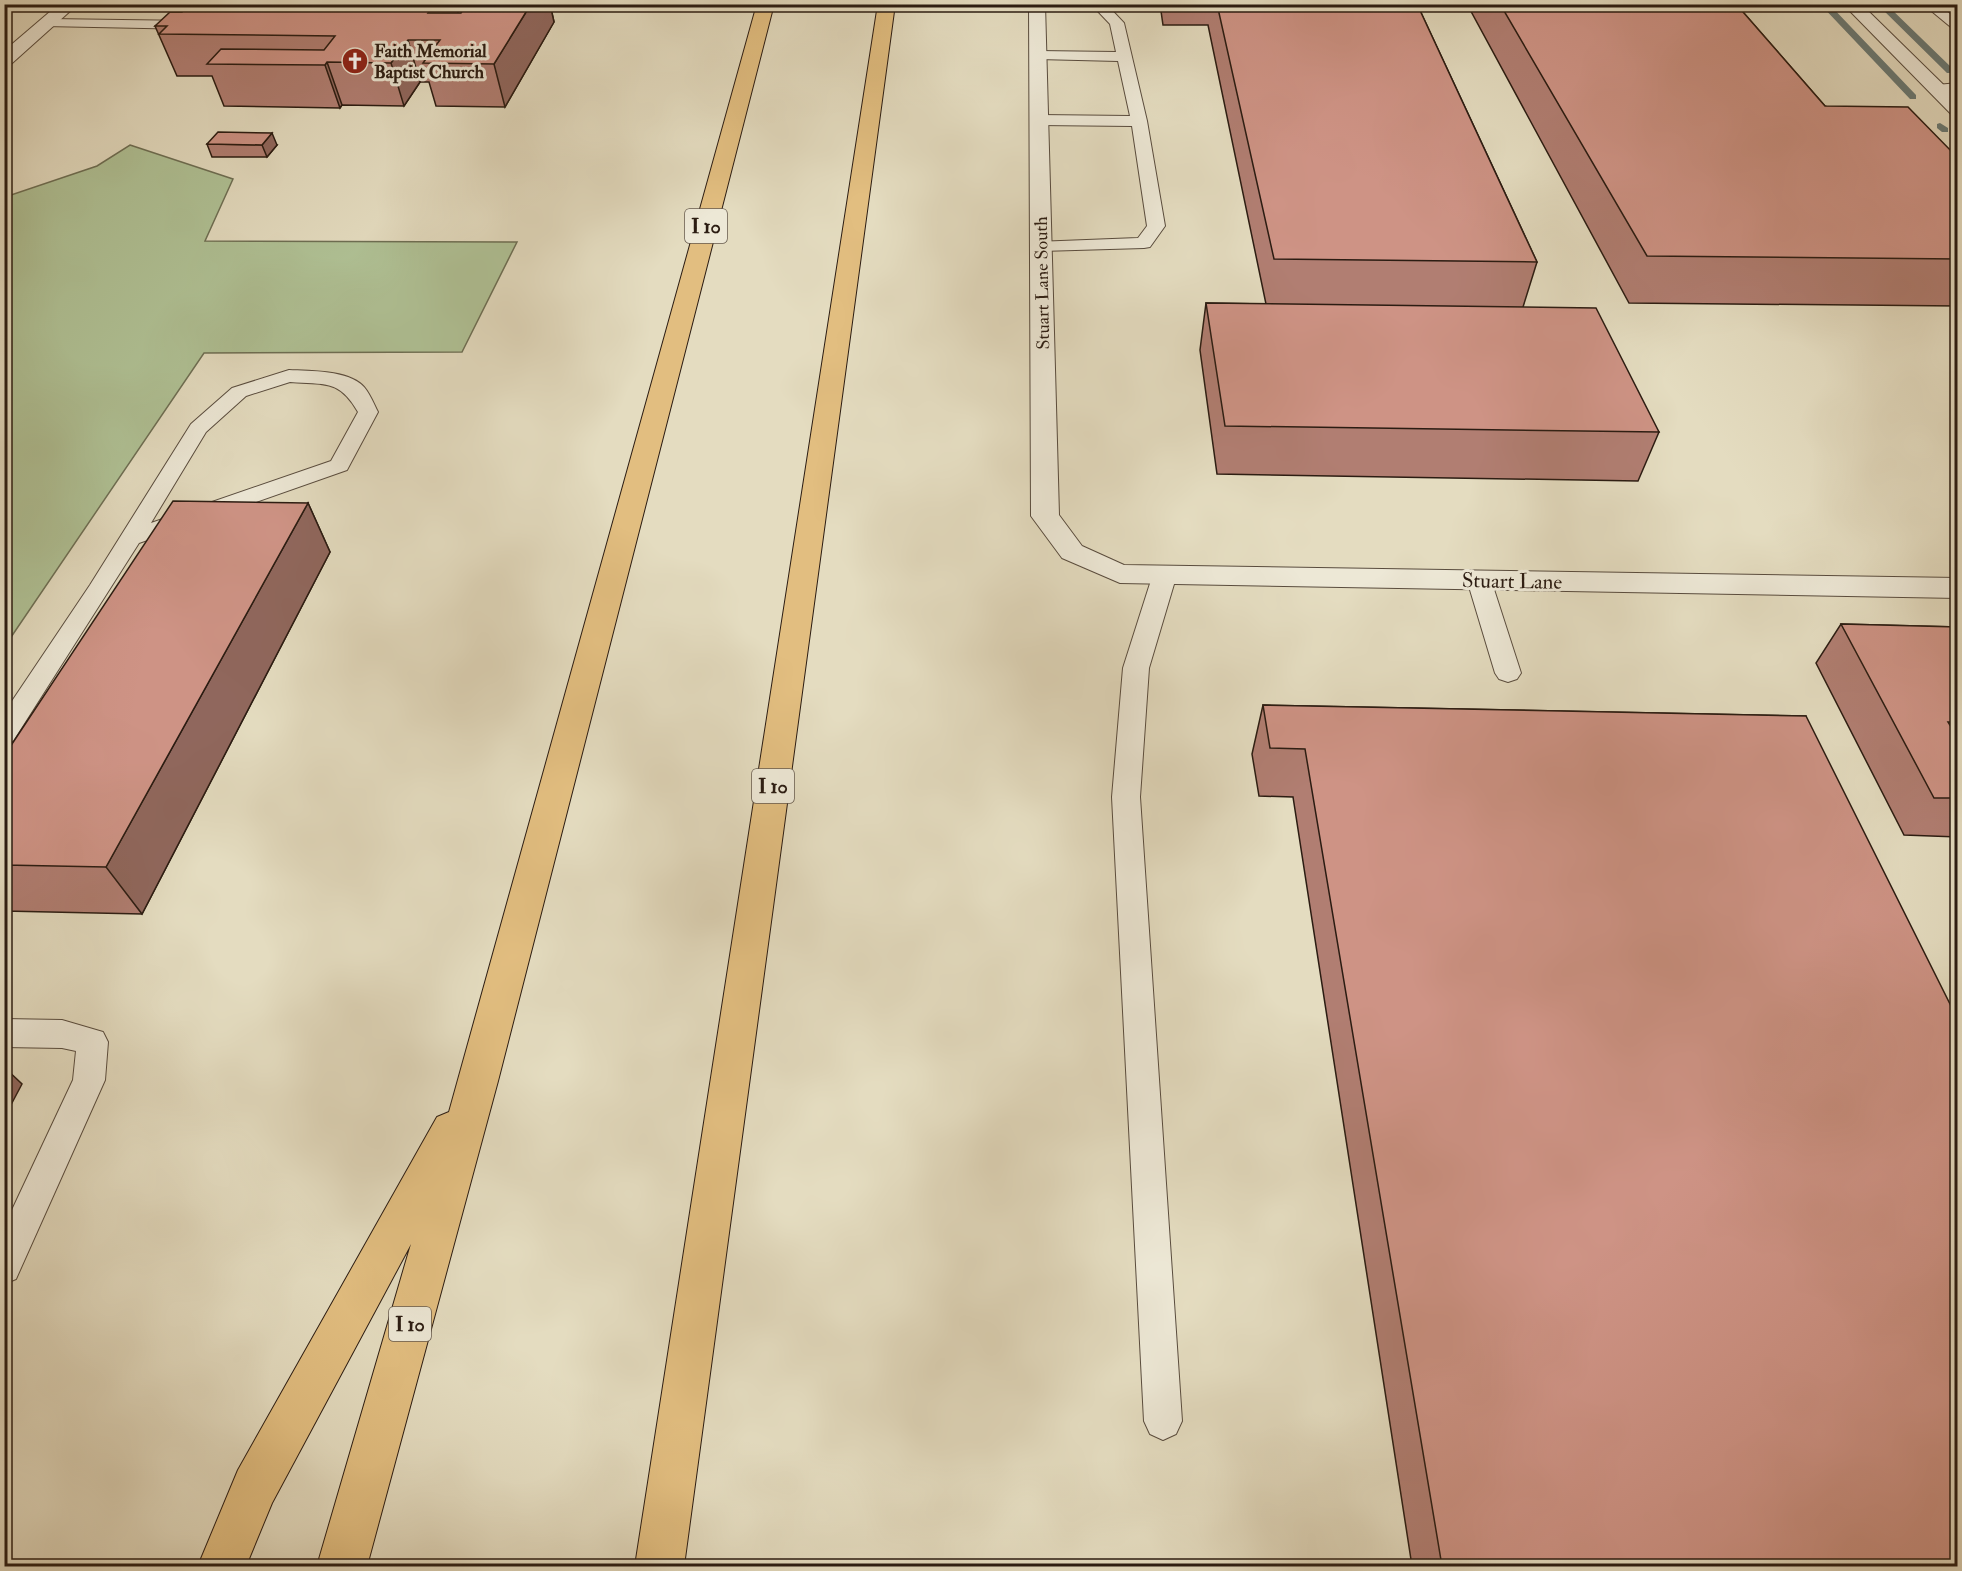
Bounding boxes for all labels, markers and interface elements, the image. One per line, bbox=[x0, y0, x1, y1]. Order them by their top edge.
place label: Faith Memorial Baptist Church bbox=[374, 40, 487, 84]
church icon: Faith Memorial Baptist Church bbox=[340, 46, 370, 76]
road number: I 10 bbox=[685, 209, 727, 243]
street label: Stuart Lane South bbox=[1030, 216, 1055, 350]
street label: Stuart Lane bbox=[1462, 567, 1563, 596]
road number: I 10 bbox=[752, 769, 794, 803]
road number: I 10 bbox=[389, 1307, 431, 1341]

